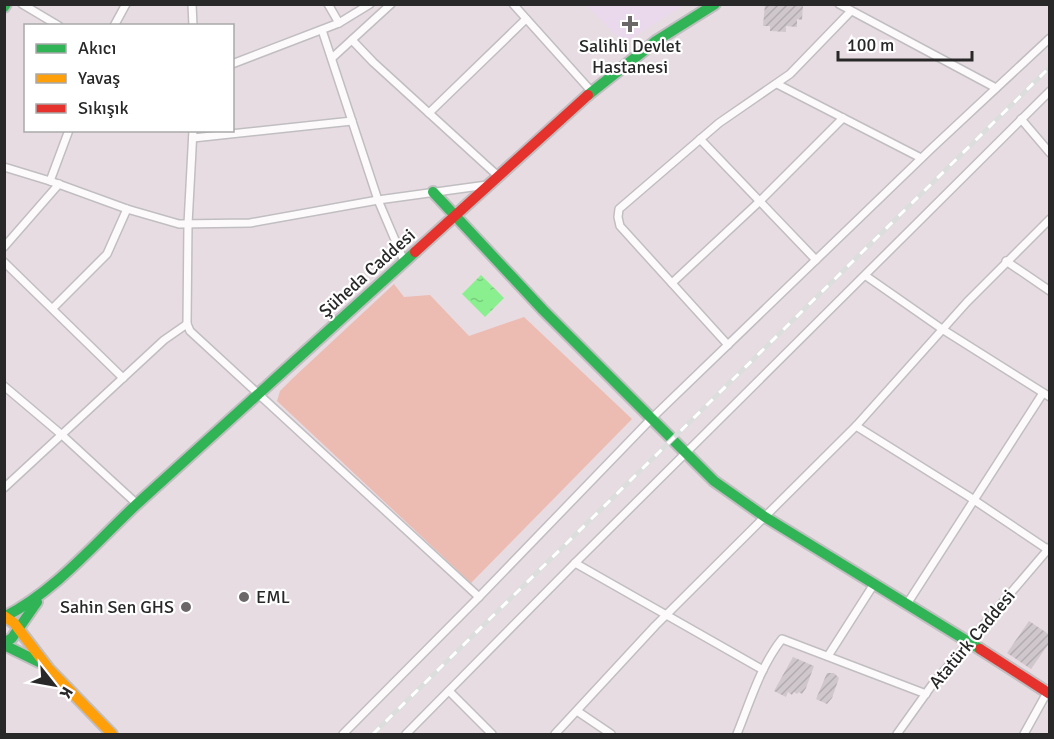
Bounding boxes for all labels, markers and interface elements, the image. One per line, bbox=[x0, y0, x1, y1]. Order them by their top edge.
marker: Salihli Devlet Hastanesi bbox=[621, 15, 639, 33]
legend bbox=[24, 24, 234, 132]
scale bar bbox=[838, 24, 972, 62]
text: 100 m bbox=[847, 34, 894, 56]
place label: Salihli Devlet Hastanesi bbox=[579, 35, 681, 78]
text: Akıcı bbox=[78, 37, 116, 59]
text: Yavaş bbox=[78, 67, 120, 89]
text: Sıkışık bbox=[78, 97, 128, 119]
street label: Şüheda Caddesi bbox=[314, 224, 420, 322]
street label: Atatürk Caddesi bbox=[924, 585, 1020, 693]
place label: EML bbox=[256, 586, 290, 608]
marker: EML bbox=[237, 590, 251, 604]
place label: Sahin Sen GHS bbox=[60, 596, 174, 618]
marker: Sahin Sen GHS bbox=[179, 600, 193, 614]
north arrow bbox=[24, 655, 84, 715]
text: K bbox=[55, 683, 77, 702]

